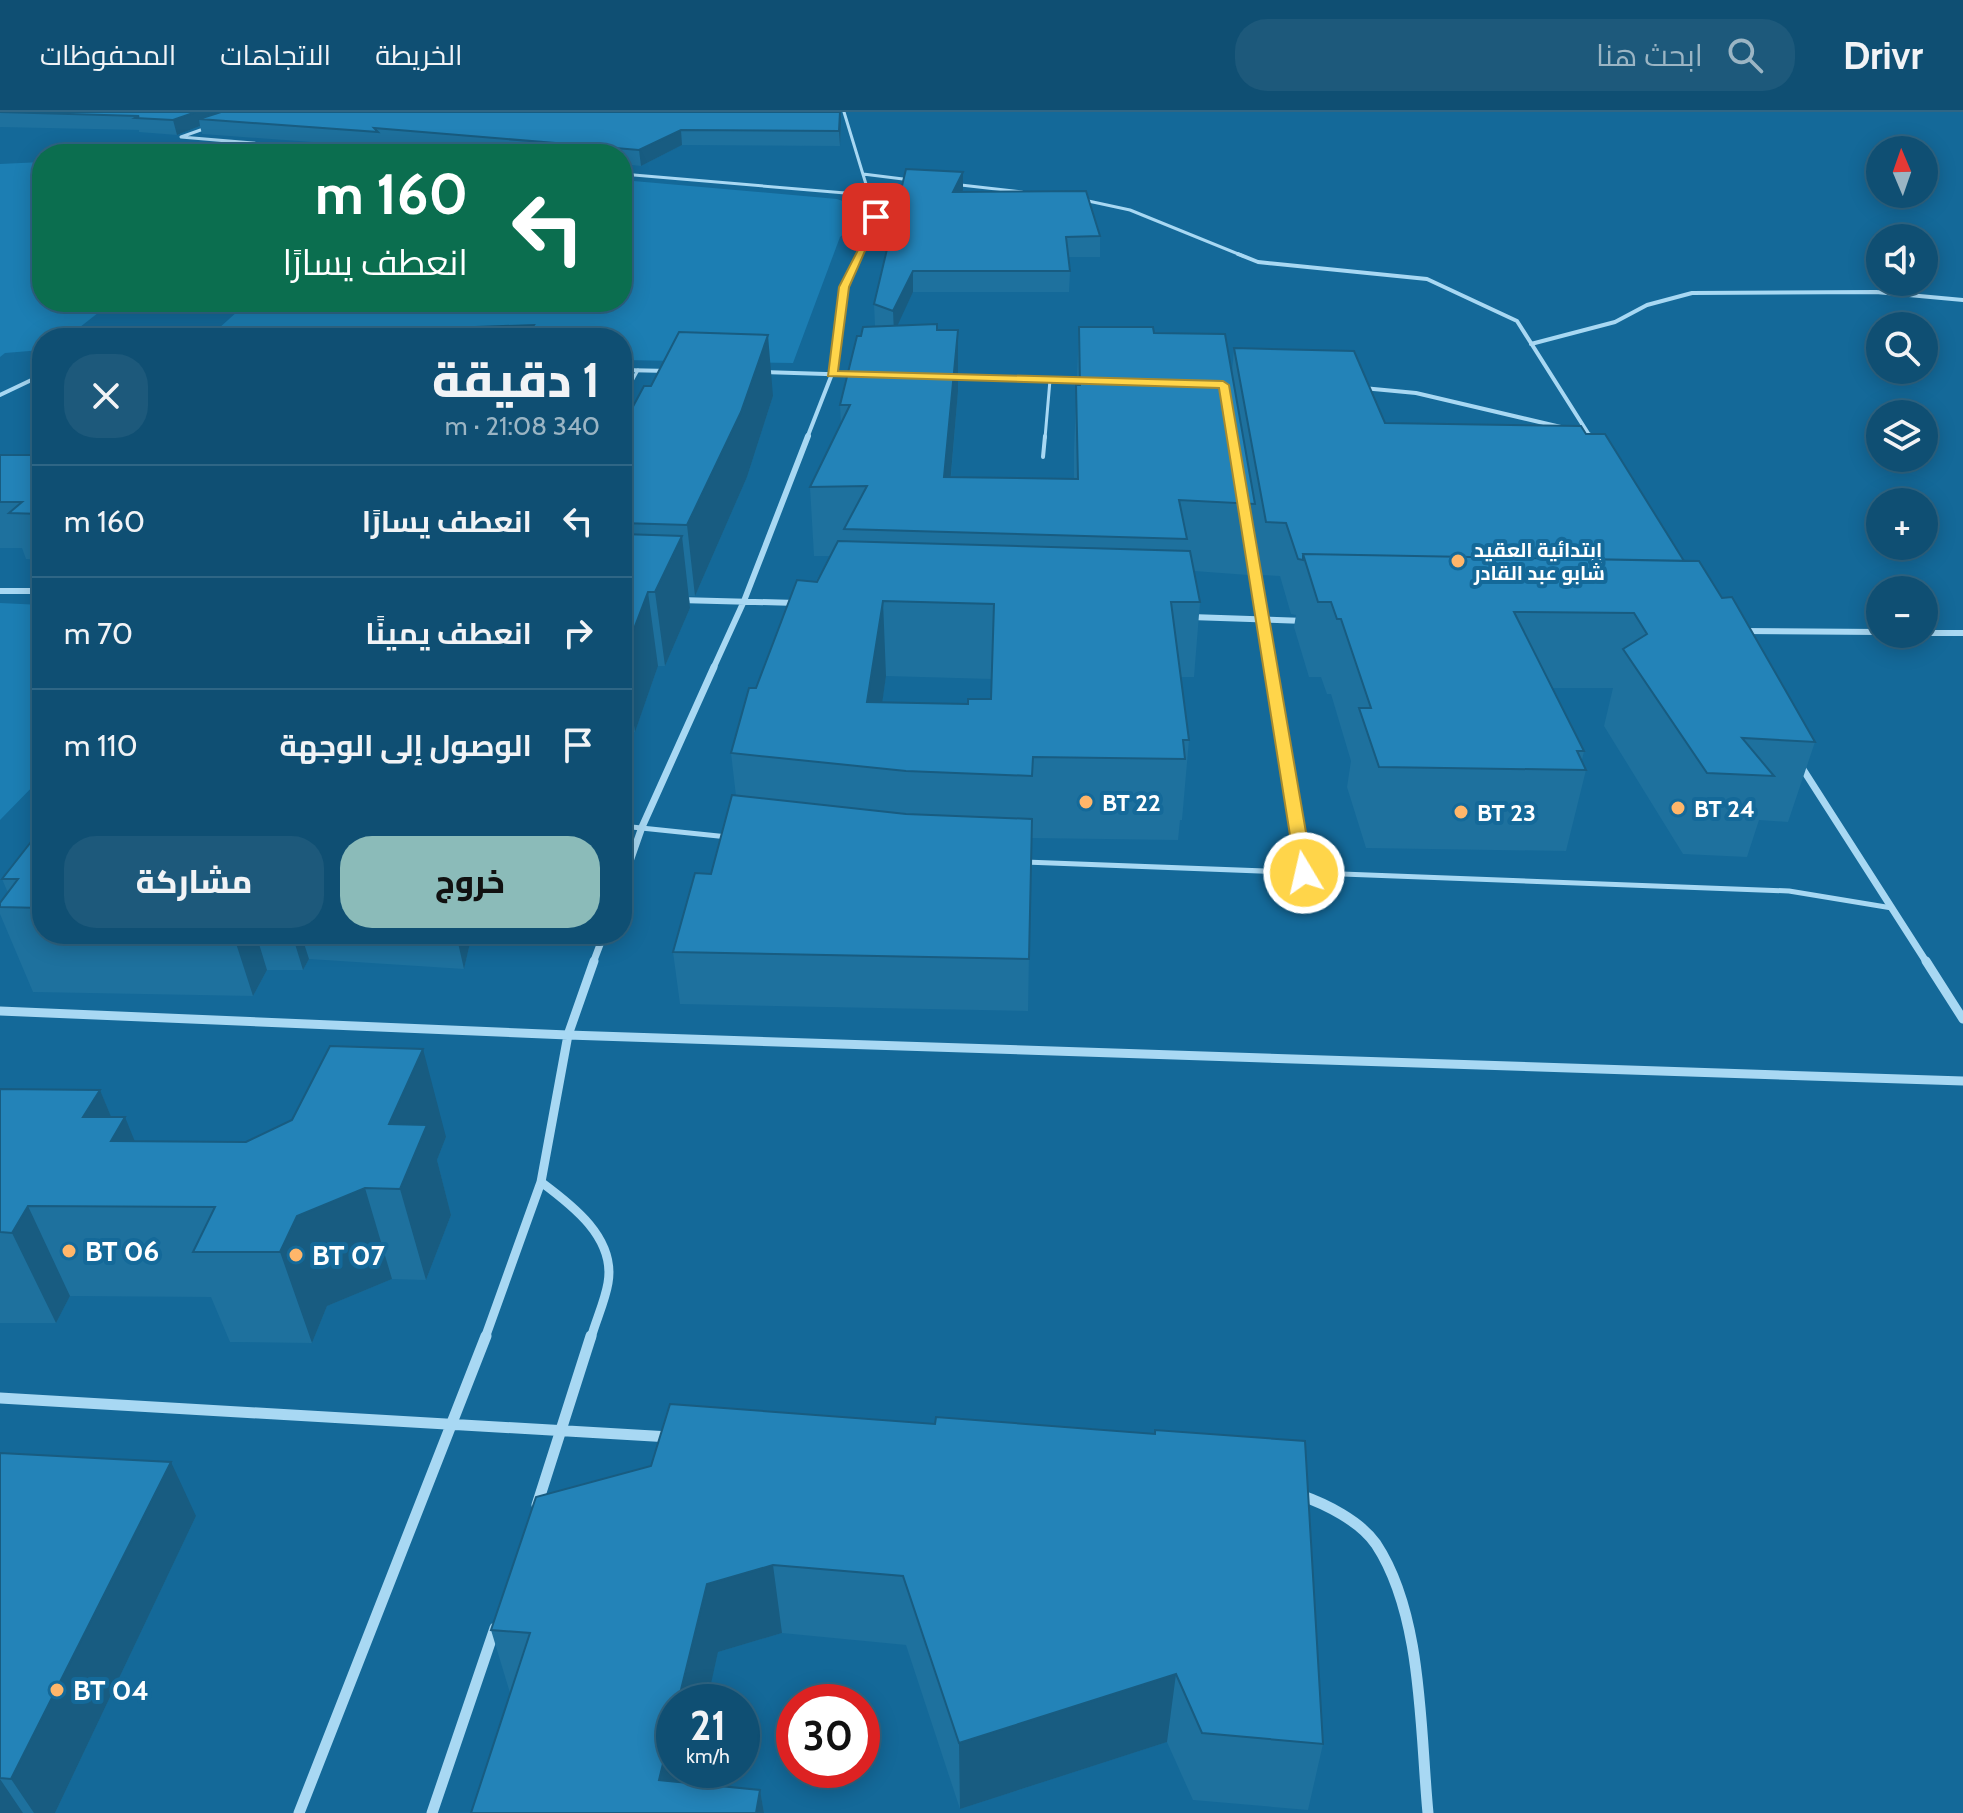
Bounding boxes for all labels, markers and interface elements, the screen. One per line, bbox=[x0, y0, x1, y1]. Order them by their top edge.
search box bbox=[1235, 19, 1795, 91]
text: Drivr bbox=[1843, 32, 1923, 79]
icon: search bbox=[1723, 33, 1767, 77]
text: ابحث هنا bbox=[1596, 37, 1703, 74]
text: المحفوظات bbox=[40, 38, 176, 72]
text: الاتجاهات bbox=[220, 38, 331, 72]
text: الخريطة bbox=[375, 38, 463, 72]
north arrow bbox=[1866, 136, 1938, 208]
map controls bbox=[1866, 136, 1938, 648]
text: 160 m bbox=[315, 160, 468, 228]
icon: left bbox=[496, 176, 600, 280]
pin bbox=[842, 183, 910, 251]
icon: arrive bbox=[854, 195, 898, 239]
button: sound bbox=[1866, 224, 1938, 296]
text: انعطف يسارًا bbox=[282, 240, 468, 284]
button: search bbox=[1866, 312, 1938, 384]
text: 1 دقيقة bbox=[432, 351, 600, 409]
button: close bbox=[64, 354, 148, 438]
button: layers bbox=[1866, 400, 1938, 472]
text: 340 m · 21:08 bbox=[445, 410, 600, 442]
button: + bbox=[1866, 488, 1938, 560]
icon: left bbox=[556, 499, 600, 543]
text: 160 m bbox=[64, 503, 145, 540]
text: انعطف يسارًا bbox=[362, 503, 532, 540]
place label: إبتدائية العقيد شابو عبد القادر bbox=[1473, 538, 1605, 585]
marker: إبتدائية العقيد شابو عبد القادر bbox=[1449, 552, 1467, 570]
button: − bbox=[1866, 576, 1938, 648]
icon: right bbox=[556, 611, 600, 655]
text: 70 m bbox=[64, 615, 133, 652]
text: انعطف يمينًا bbox=[365, 615, 532, 652]
icon: arrive bbox=[556, 723, 600, 767]
text: 110 m bbox=[64, 727, 138, 764]
text: الوصول إلى الوجهة bbox=[279, 727, 532, 764]
place label: BT 22 bbox=[1102, 788, 1161, 817]
marker: BT 22 bbox=[1077, 793, 1095, 811]
place label: BT 24 bbox=[1694, 794, 1755, 823]
place label: BT 23 bbox=[1477, 798, 1536, 827]
marker: BT 24 bbox=[1669, 799, 1687, 817]
marker: BT 23 bbox=[1452, 803, 1470, 821]
position arrow bbox=[1262, 831, 1346, 915]
button: مشاركة bbox=[64, 836, 324, 928]
button: خروج bbox=[340, 836, 600, 928]
place label: BT 06 bbox=[85, 1234, 159, 1268]
place label: BT 07 bbox=[312, 1238, 386, 1272]
marker: BT 06 bbox=[60, 1242, 78, 1260]
marker: BT 07 bbox=[287, 1246, 305, 1264]
place label: BT 04 bbox=[73, 1673, 149, 1707]
marker: BT 04 bbox=[48, 1681, 66, 1699]
speed limit sign: 30 bbox=[776, 1684, 880, 1788]
text: 21 bbox=[690, 1701, 726, 1750]
text: km/h bbox=[686, 1744, 730, 1768]

